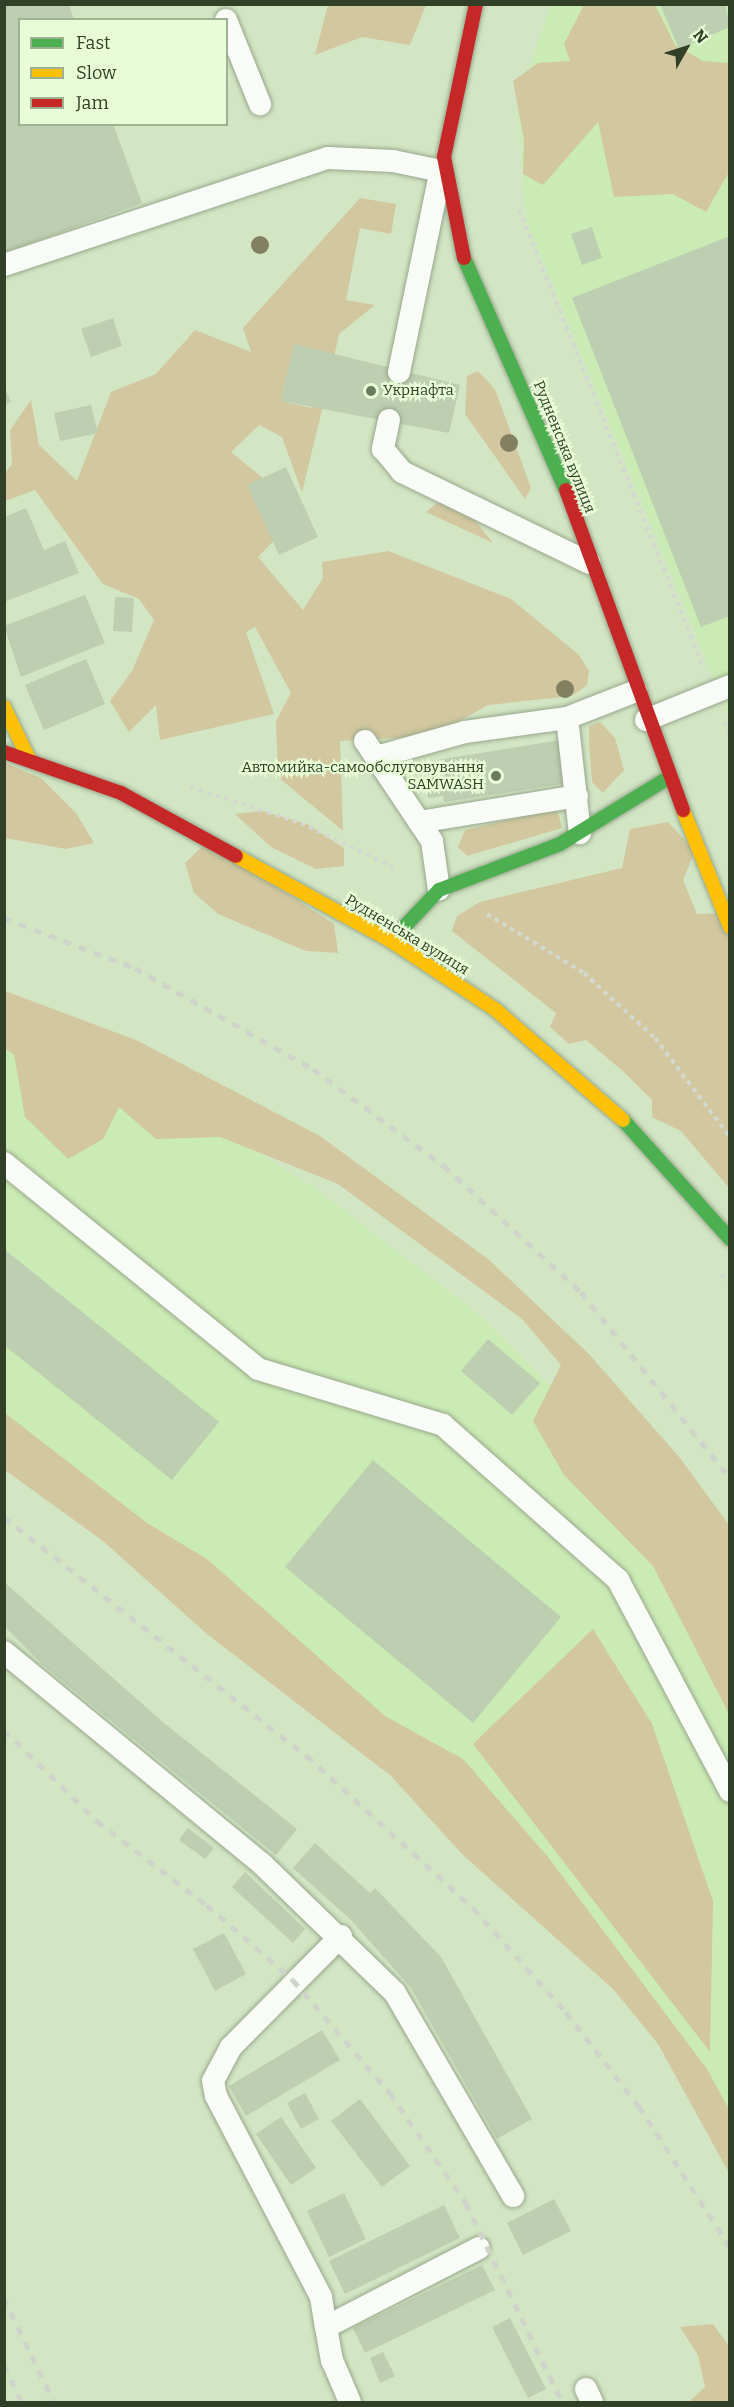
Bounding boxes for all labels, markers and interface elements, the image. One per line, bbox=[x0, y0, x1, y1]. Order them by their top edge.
legend bbox=[18, 18, 228, 126]
north arrow bbox=[656, 18, 716, 78]
text: N bbox=[689, 26, 712, 47]
text: Fast bbox=[76, 32, 111, 54]
text: Slow bbox=[76, 62, 116, 84]
text: Jam bbox=[76, 92, 109, 114]
street label: Рудненська вулиця bbox=[529, 378, 599, 516]
place label: Укрнафта bbox=[383, 382, 454, 400]
marker: Укрнафта bbox=[364, 384, 378, 398]
place label: Автомийка-самообслуговування SAMWASH bbox=[241, 758, 484, 793]
marker: Автомийка-самообслуговування SAMWASH bbox=[489, 769, 503, 783]
street label: Рудненська вулиця bbox=[342, 891, 472, 979]

